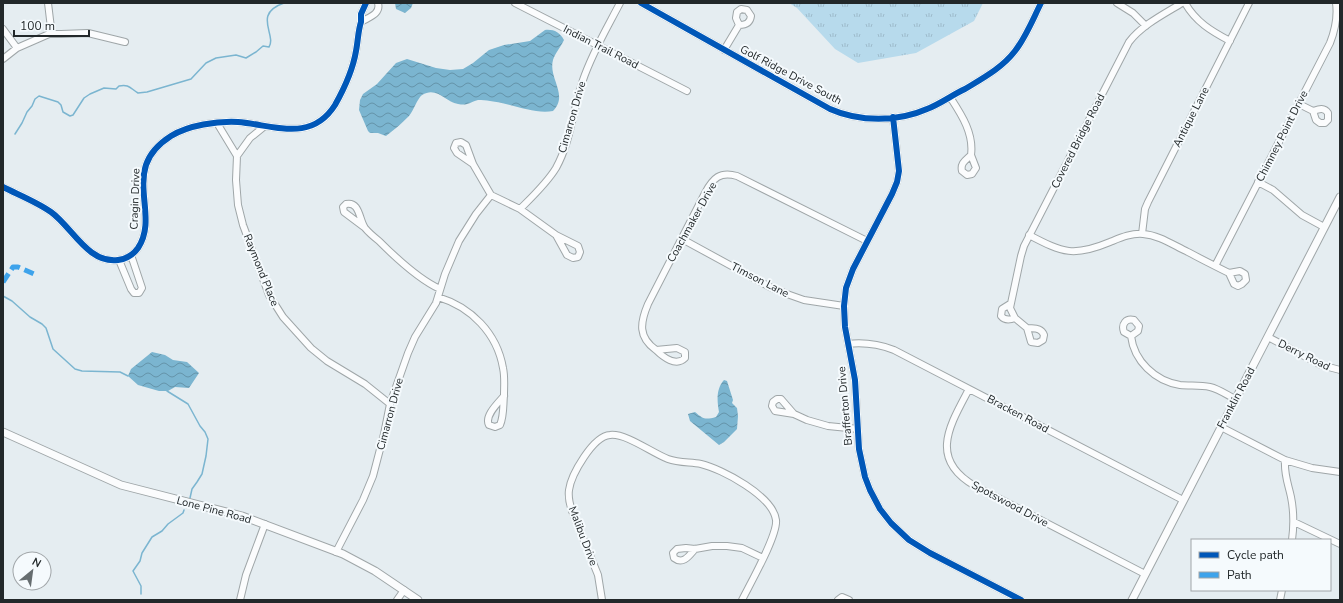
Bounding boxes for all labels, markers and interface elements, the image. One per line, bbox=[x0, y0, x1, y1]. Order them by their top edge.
scale bar bbox=[14, 12, 89, 38]
text: 100 m bbox=[20, 18, 55, 34]
street label: Indian Trail Road bbox=[561, 22, 641, 72]
street label: Golf Ridge Drive South bbox=[737, 42, 845, 108]
street label: Cimarron Drive bbox=[555, 79, 589, 155]
street label: Antique Lane bbox=[1169, 84, 1213, 150]
street label: Chimney Point Drive bbox=[1252, 88, 1312, 184]
street label: Covered Bridge Road bbox=[1048, 91, 1108, 191]
street label: Cragin Drive bbox=[126, 168, 144, 230]
street label: Coachmaker Drive bbox=[664, 179, 720, 265]
street label: Raymond Place bbox=[240, 232, 282, 308]
street label: Timson Lane bbox=[729, 259, 792, 301]
street label: Derry Road bbox=[1275, 336, 1333, 374]
street label: Franklin Road bbox=[1213, 365, 1259, 431]
street label: Brafferton Drive bbox=[834, 366, 856, 446]
street label: Cimarron Drive bbox=[373, 376, 407, 452]
street label: Bracken Road bbox=[984, 391, 1052, 437]
street label: Spotswood Drive bbox=[969, 477, 1051, 531]
street label: Lone Pine Road bbox=[175, 493, 253, 527]
street label: Malibu Drive bbox=[565, 504, 601, 568]
legend bbox=[1191, 539, 1331, 591]
text: Cycle path bbox=[1227, 547, 1284, 563]
north arrow bbox=[12, 551, 52, 591]
text: N bbox=[29, 554, 44, 571]
text: Path bbox=[1227, 567, 1252, 583]

